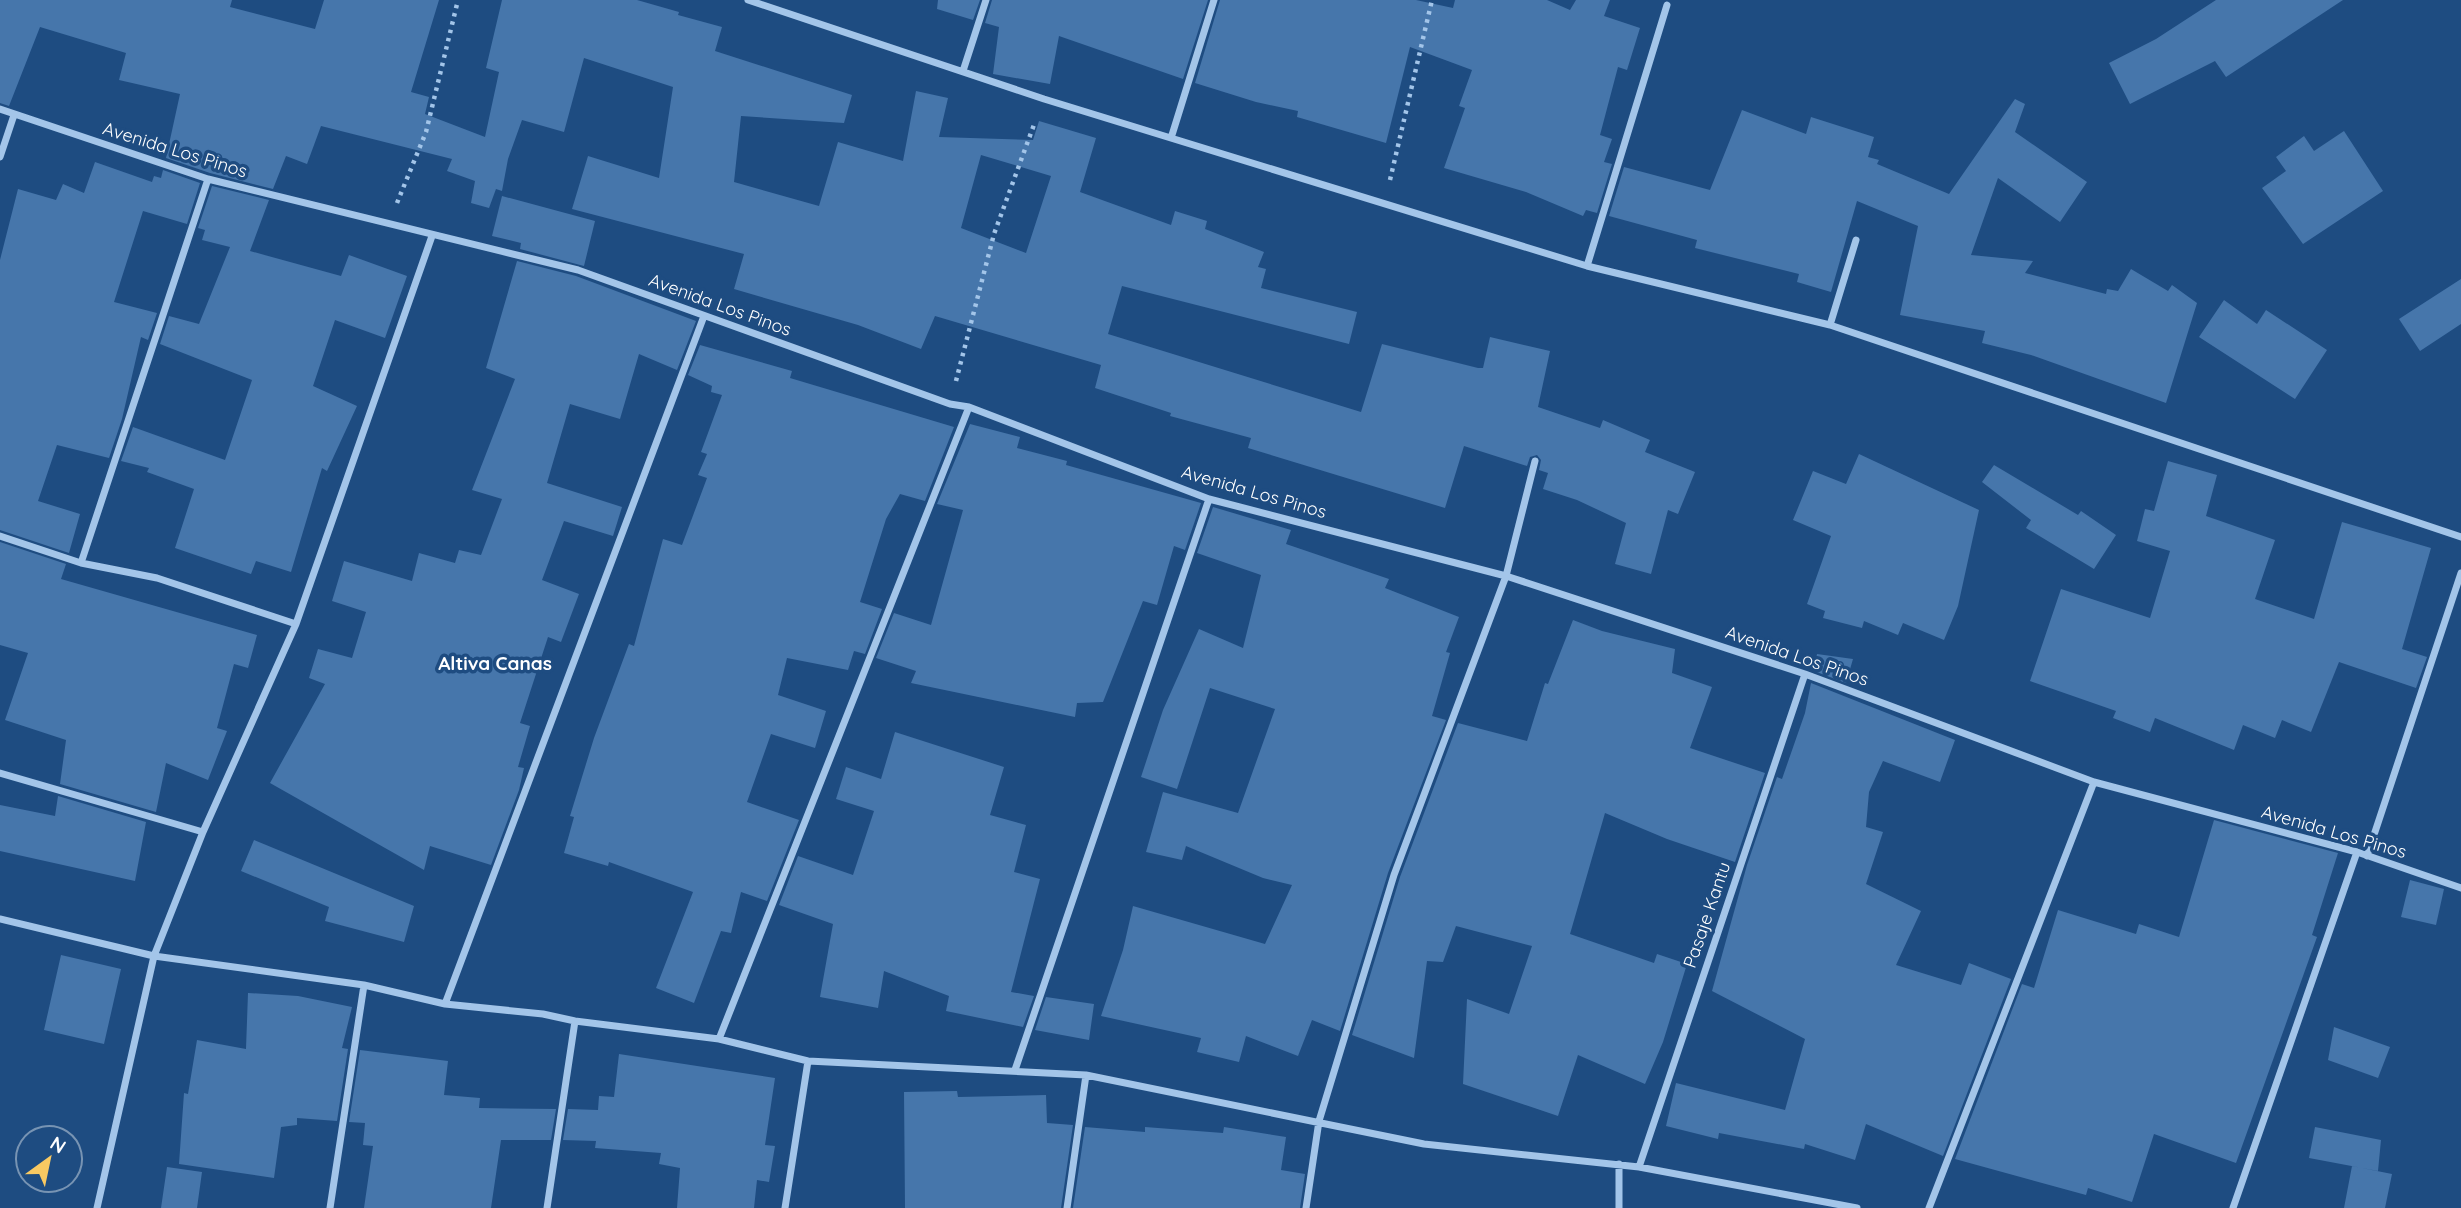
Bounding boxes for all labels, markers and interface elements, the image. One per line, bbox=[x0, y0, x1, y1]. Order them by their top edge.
street label: Avenida Los Pinos bbox=[100, 117, 250, 182]
street label: Avenida Los Pinos bbox=[646, 268, 795, 341]
street label: Avenida Los Pinos bbox=[1179, 460, 1329, 523]
street label: Avenida Los Pinos bbox=[1723, 620, 1872, 691]
district label: Altiva Canas bbox=[438, 651, 552, 675]
street label: Avenida Los Pinos bbox=[2259, 800, 2409, 863]
street label: Pasaje Kantu bbox=[1678, 859, 1735, 971]
north arrow bbox=[14, 1124, 84, 1194]
text: N bbox=[46, 1131, 71, 1159]

